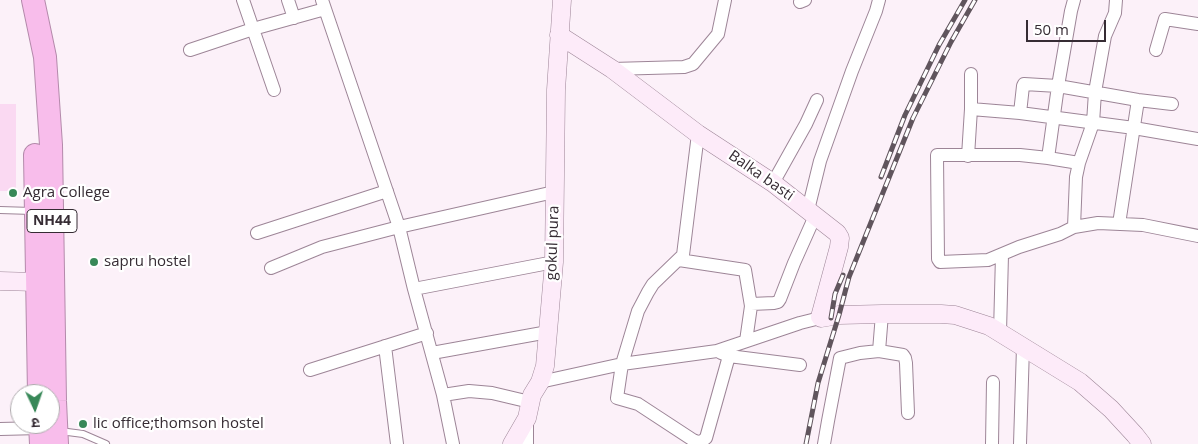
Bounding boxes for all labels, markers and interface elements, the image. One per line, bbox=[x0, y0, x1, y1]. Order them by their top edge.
scale bar bbox=[1028, 10, 1108, 42]
text: 50 m bbox=[1034, 19, 1069, 39]
street label: Balka basti bbox=[725, 147, 797, 205]
place label: Agra College bbox=[23, 184, 110, 202]
marker: Agra College bbox=[7, 187, 19, 199]
street label: gokul pura bbox=[543, 205, 563, 281]
road number: NH44 bbox=[27, 210, 77, 232]
place label: sapru hostel bbox=[104, 253, 191, 271]
marker: sapru hostel bbox=[88, 256, 100, 268]
north arrow bbox=[10, 384, 60, 434]
text: उ bbox=[31, 414, 40, 433]
place label: lic office;thomson hostel bbox=[93, 415, 264, 433]
marker: lic office;thomson hostel bbox=[77, 418, 89, 430]

